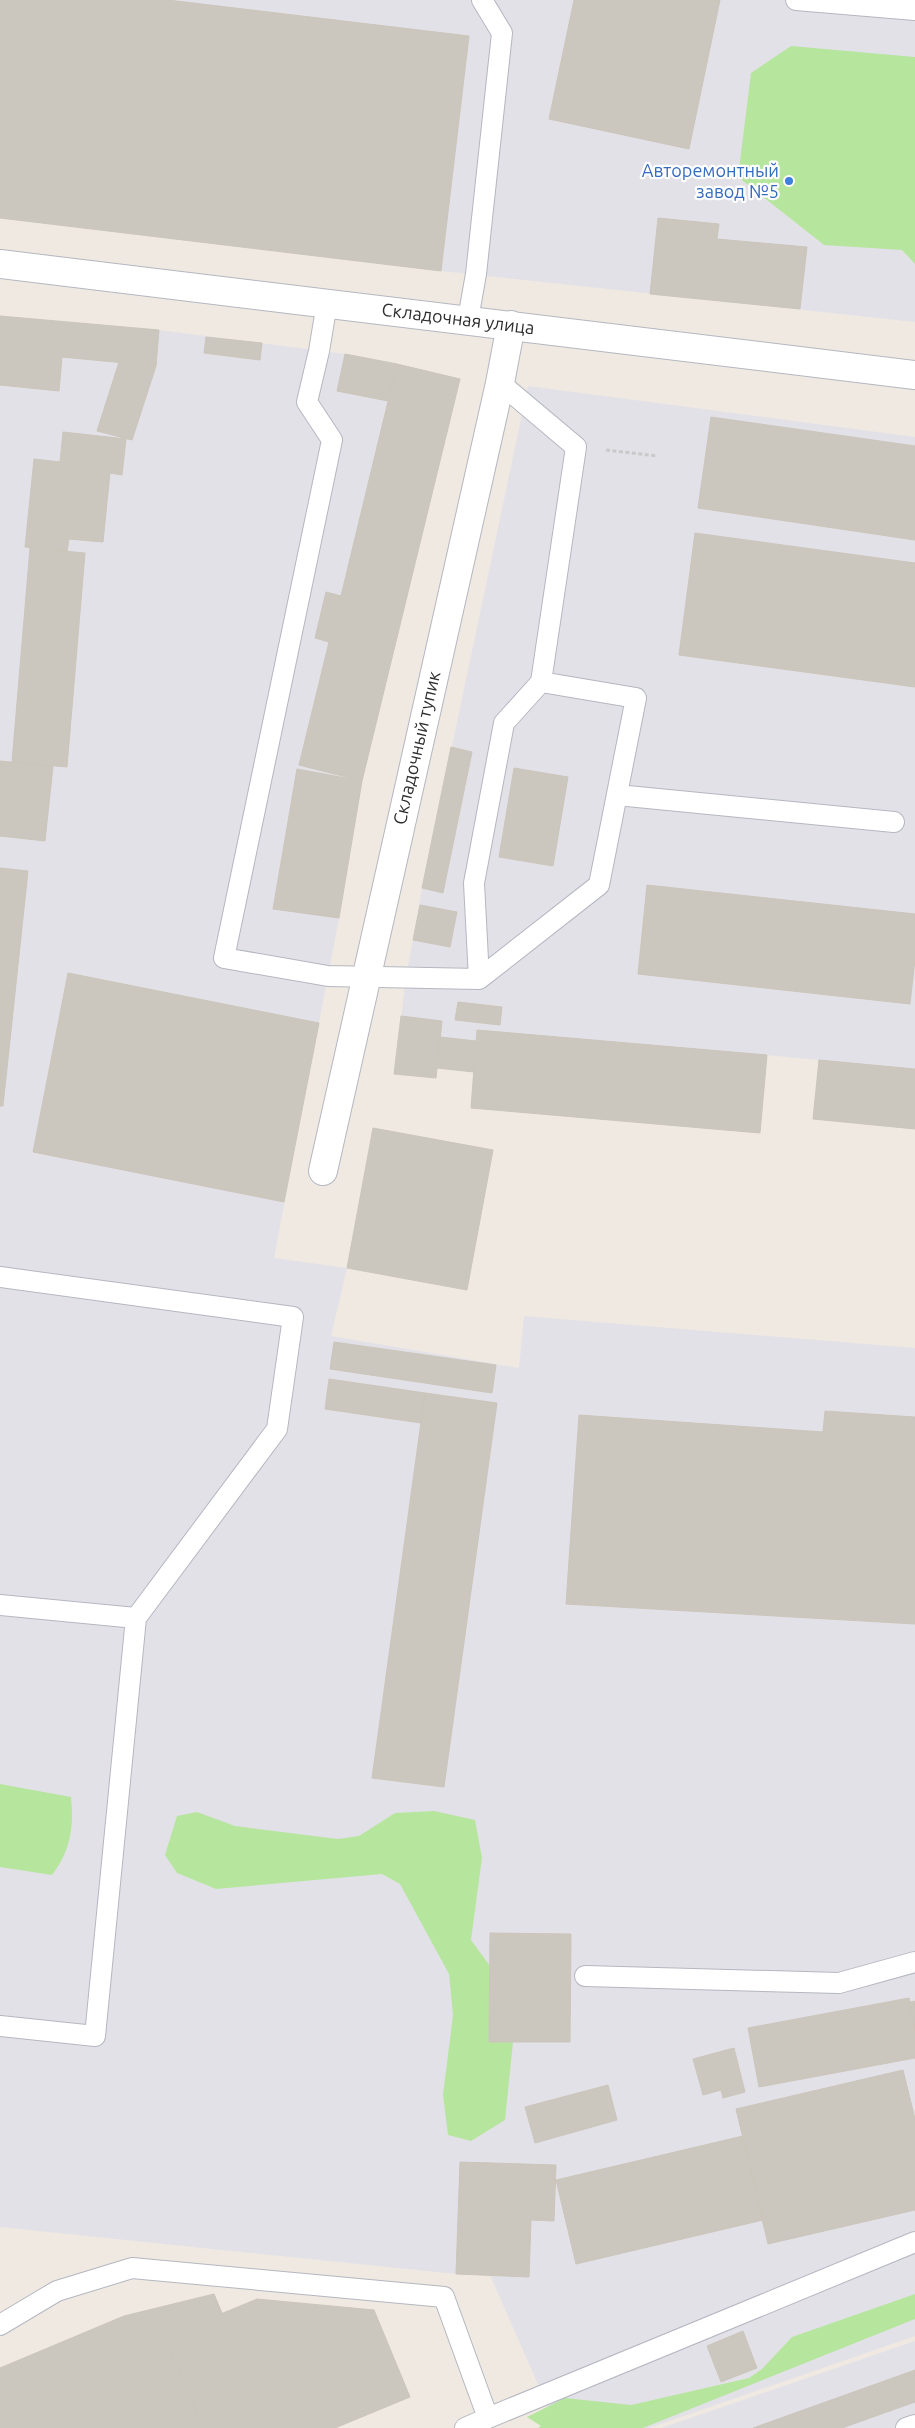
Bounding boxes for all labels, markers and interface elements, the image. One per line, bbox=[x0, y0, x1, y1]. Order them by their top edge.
place label: Авторемонтный завод №5 bbox=[642, 160, 779, 201]
marker: Авторемонтный завод №5 bbox=[783, 175, 795, 187]
street label: Складочная улица bbox=[381, 299, 536, 337]
street label: Складочный тупик bbox=[389, 669, 443, 827]

